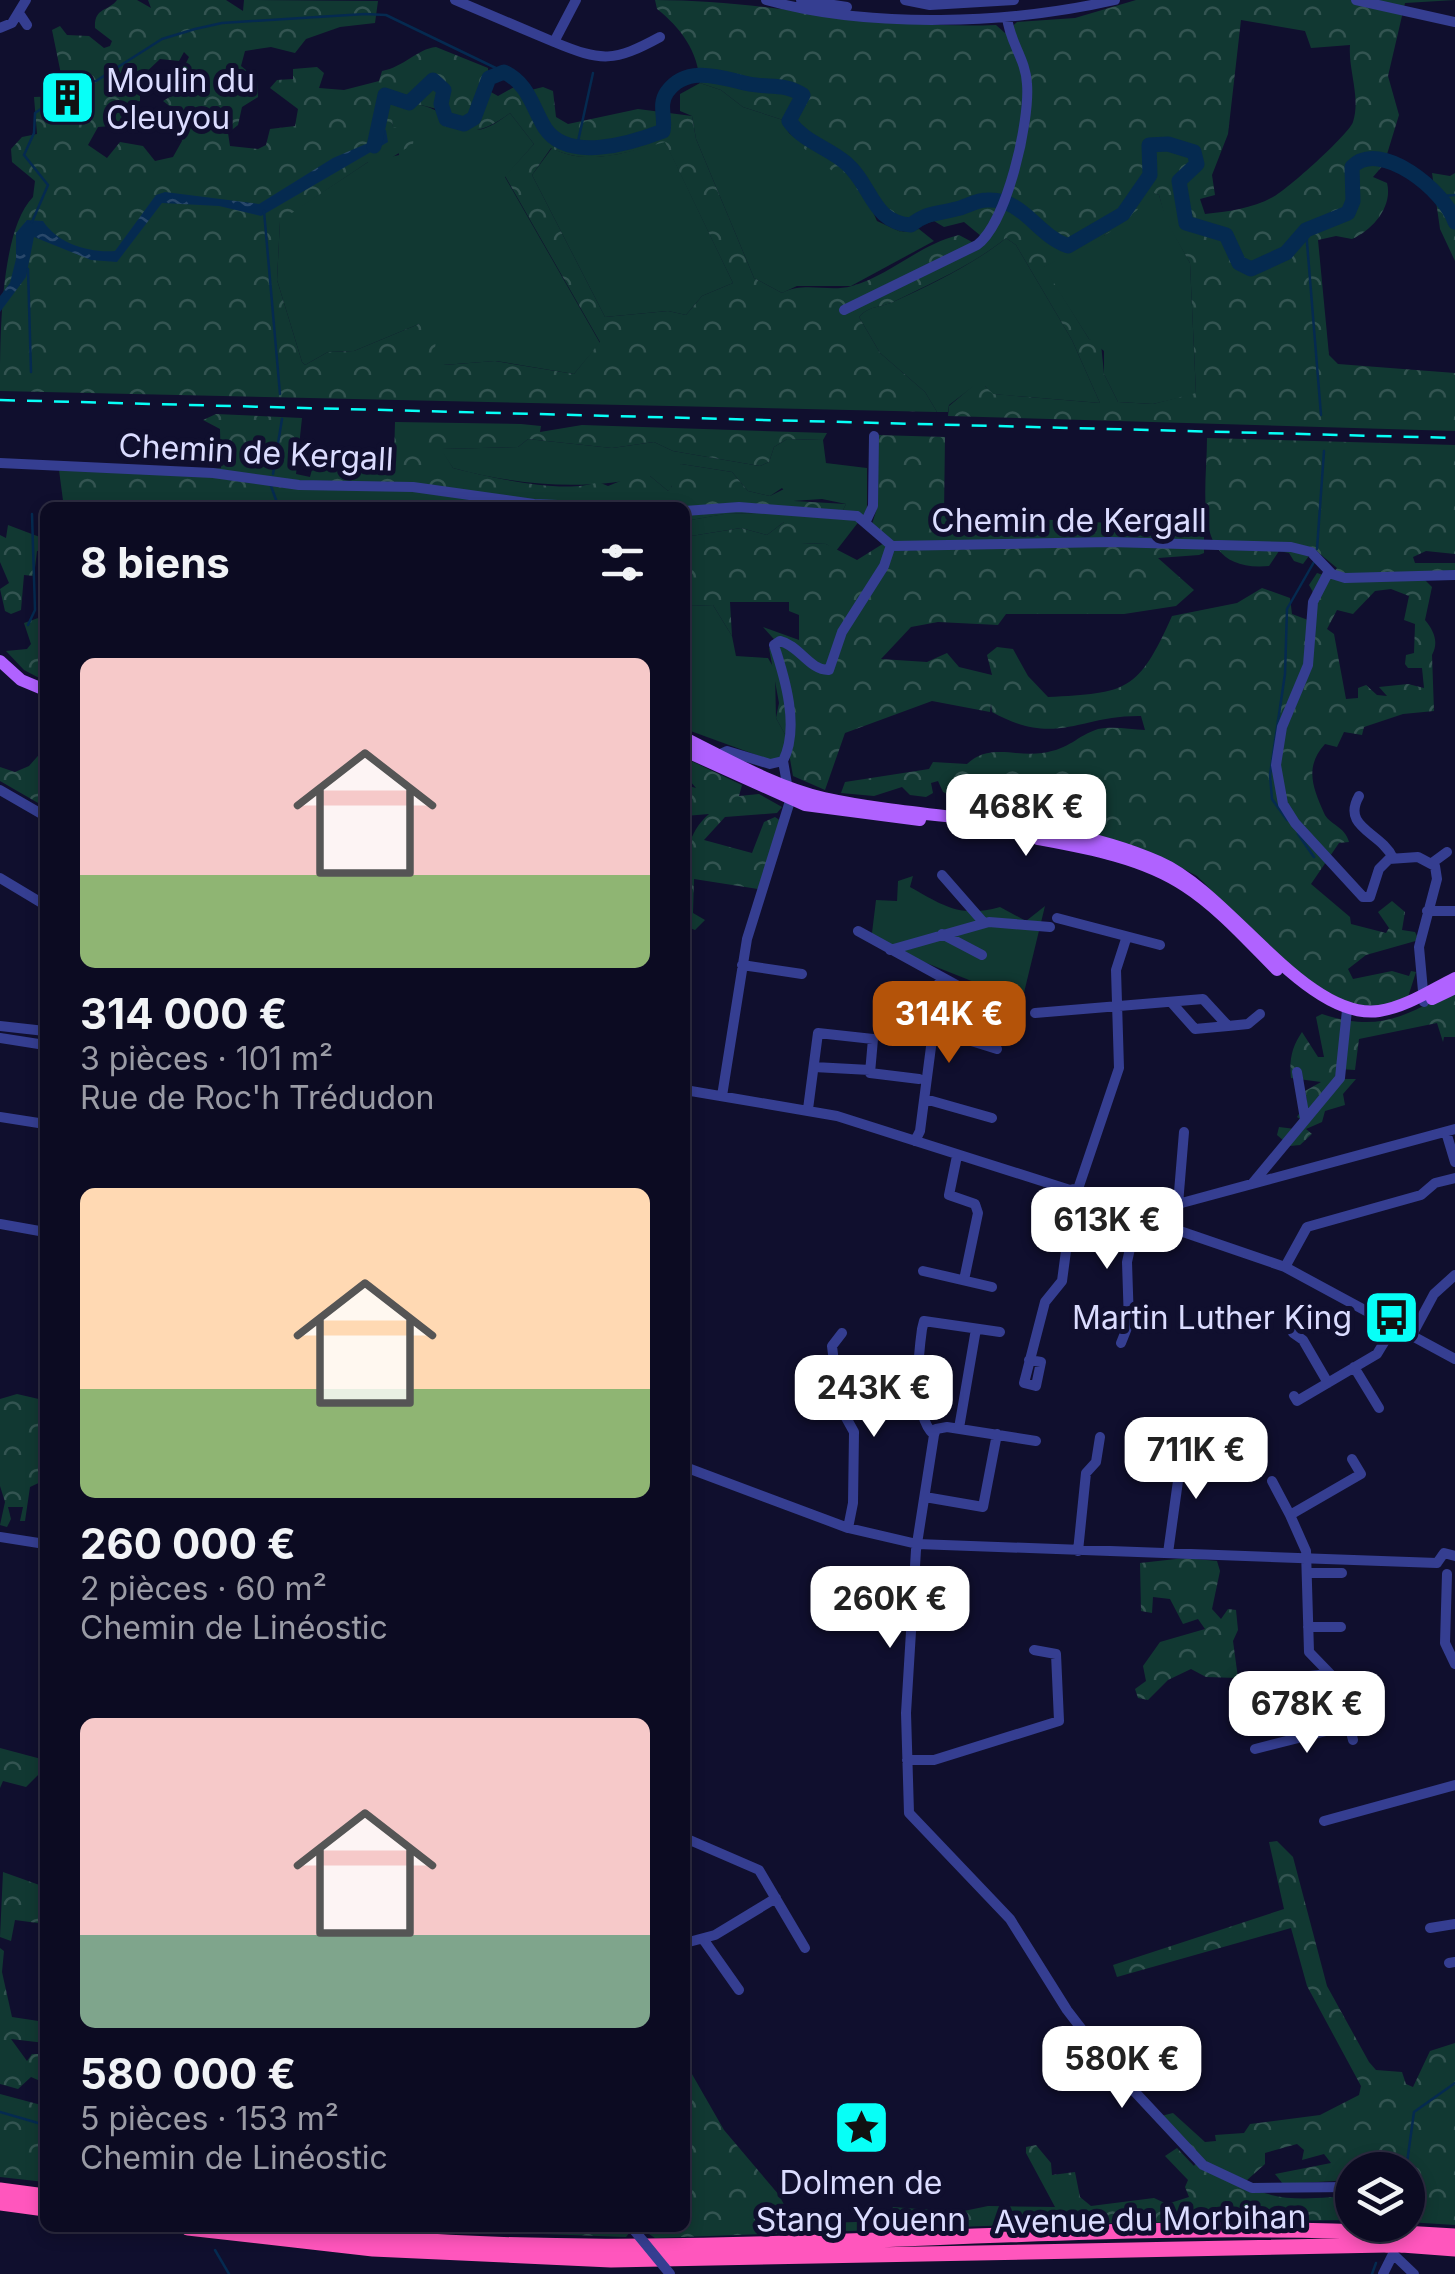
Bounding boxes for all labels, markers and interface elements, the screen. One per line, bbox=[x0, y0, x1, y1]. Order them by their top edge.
place label: Moulin du Cleuyou bbox=[106, 61, 255, 137]
building icon: Moulin du Cleuyou bbox=[37, 68, 97, 128]
street label: Chemin de Kergall bbox=[117, 425, 395, 479]
street label: Chemin de Kergall bbox=[931, 501, 1207, 540]
icon: filters bbox=[595, 535, 650, 590]
text: 8 biens bbox=[80, 537, 230, 588]
icon: home bbox=[275, 723, 455, 903]
pin: 468K € bbox=[945, 774, 1107, 859]
text: 468K € bbox=[968, 787, 1084, 826]
pin: 314K € bbox=[868, 981, 1030, 1066]
text: 314 000 € bbox=[80, 988, 287, 1039]
text: 314K € bbox=[895, 994, 1003, 1033]
text: 3 pièces · 101 m² bbox=[80, 1039, 333, 1078]
text: Rue de Roc'h Trédudon bbox=[80, 1078, 434, 1117]
pin: 613K € bbox=[1026, 1187, 1188, 1272]
text: 613K € bbox=[1053, 1200, 1161, 1239]
icon: home bbox=[275, 1253, 455, 1433]
bus stop icon: Martin Luther King bbox=[1361, 1287, 1421, 1347]
place label: Martin Luther King bbox=[1072, 1298, 1352, 1337]
pin: 243K € bbox=[793, 1355, 955, 1440]
text: 243K € bbox=[817, 1368, 931, 1407]
pin: 711K € bbox=[1115, 1417, 1277, 1502]
text: 711K € bbox=[1147, 1430, 1245, 1469]
text: 260 000 € bbox=[80, 1518, 296, 1569]
pin: 260K € bbox=[809, 1566, 971, 1651]
text: 2 pièces · 60 m² bbox=[80, 1569, 327, 1608]
text: 260K € bbox=[832, 1579, 948, 1618]
text: Chemin de Linéostic bbox=[80, 1608, 388, 1647]
pin: 678K € bbox=[1226, 1671, 1388, 1756]
text: 678K € bbox=[1251, 1684, 1363, 1723]
icon: home bbox=[275, 1783, 455, 1963]
pin: 580K € bbox=[1041, 2026, 1203, 2111]
text: 580K € bbox=[1064, 2039, 1180, 2078]
text: 580 000 € bbox=[80, 2048, 296, 2099]
place icon: Dolmen de Stang Youenn bbox=[831, 2098, 891, 2158]
text: 5 pièces · 153 m² bbox=[80, 2099, 339, 2138]
text: Chemin de Linéostic bbox=[80, 2138, 388, 2177]
map controls bbox=[1335, 2152, 1425, 2242]
button: layers bbox=[1335, 2152, 1425, 2242]
place label: Dolmen de Stang Youenn bbox=[756, 2163, 966, 2239]
street label: Avenue du Morbihan bbox=[993, 2197, 1307, 2241]

